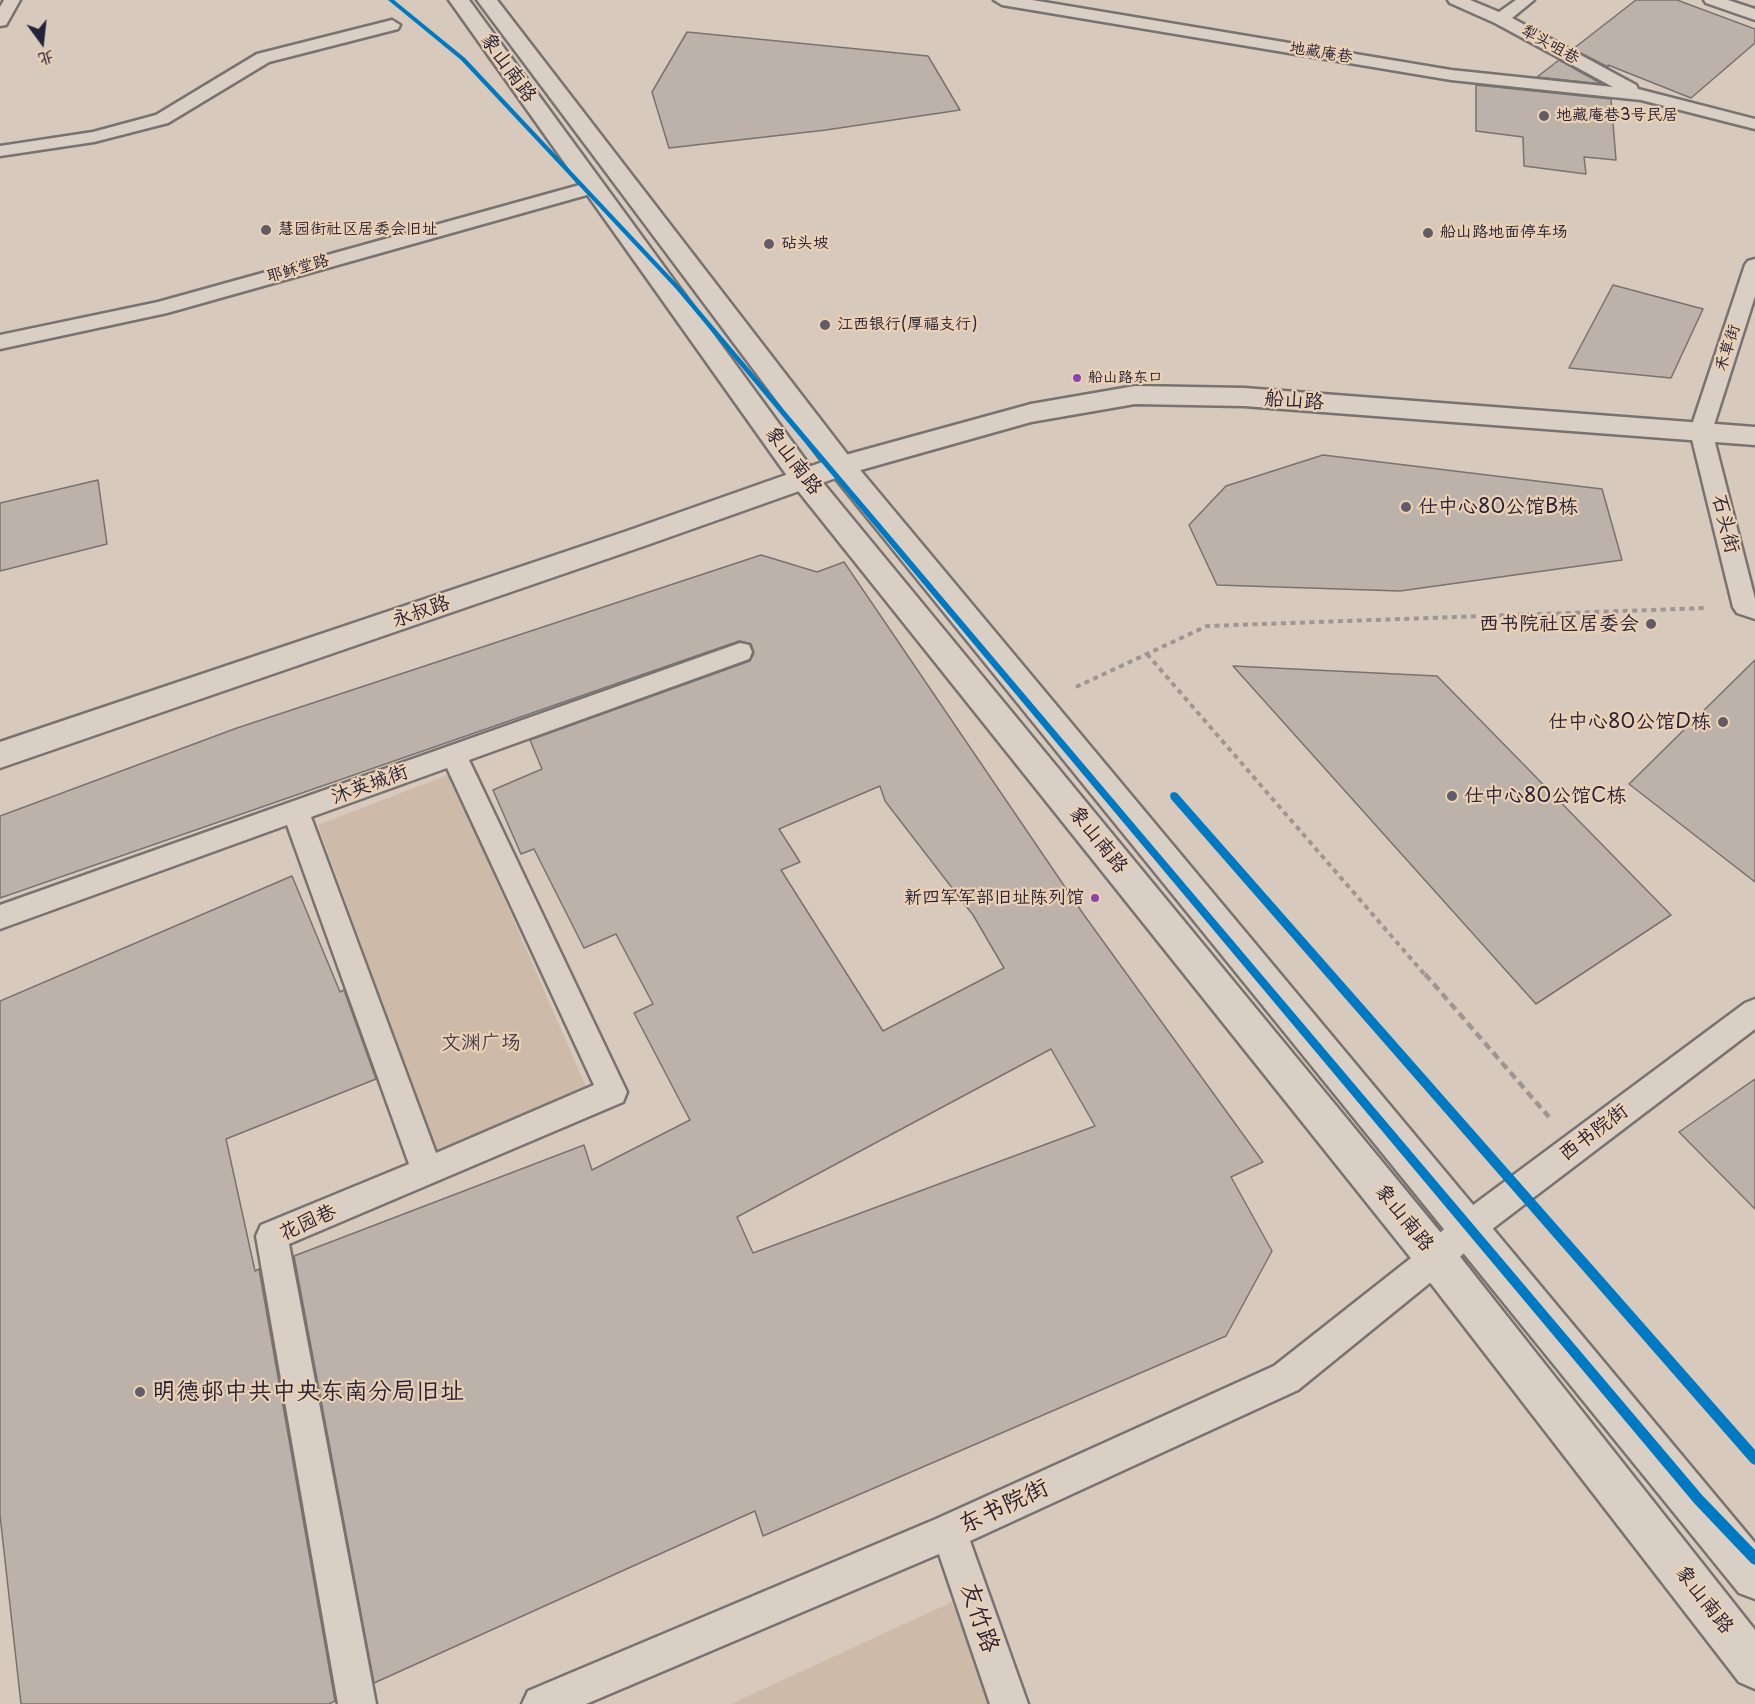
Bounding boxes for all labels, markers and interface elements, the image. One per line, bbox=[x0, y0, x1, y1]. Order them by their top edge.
north arrow bbox=[12, 12, 72, 72]
street label: 犁头咀巷 bbox=[1517, 21, 1583, 69]
street label: 象山南路 bbox=[475, 29, 541, 107]
street label: 地藏庵巷 bbox=[1288, 39, 1354, 67]
text: 北 bbox=[36, 46, 58, 73]
place label: 地藏庵巷3号民居 bbox=[1556, 106, 1679, 126]
marker: 地藏庵巷3号民居 bbox=[1537, 109, 1551, 123]
place label: 慧园街社区居委会旧址 bbox=[278, 220, 438, 240]
marker: 慧园街社区居委会旧址 bbox=[259, 223, 273, 237]
place label: 船山路地面停车场 bbox=[1440, 223, 1568, 243]
marker: 船山路地面停车场 bbox=[1421, 226, 1435, 240]
place label: 砧头坡 bbox=[781, 234, 829, 254]
marker: 砧头坡 bbox=[762, 237, 776, 251]
street label: 耶稣堂路 bbox=[265, 251, 331, 287]
place label: 江西银行(厚福支行) bbox=[837, 315, 978, 335]
marker: 江西银行(厚福支行) bbox=[818, 318, 832, 332]
street label: 禾草街 bbox=[1711, 322, 1745, 374]
place label: 船山路东口 bbox=[1088, 369, 1163, 387]
marker: 船山路东口 bbox=[1071, 372, 1083, 384]
street label: 船山路 bbox=[1263, 387, 1325, 415]
street label: 象山南路 bbox=[759, 422, 827, 500]
street label: 石头街 bbox=[1706, 492, 1744, 556]
place label: 仕中心80公馆B栋 bbox=[1418, 495, 1578, 519]
marker: 仕中心80公馆B栋 bbox=[1399, 500, 1413, 514]
street label: 永叔路 bbox=[389, 591, 453, 633]
place label: 西书院社区居委会 bbox=[1479, 612, 1639, 636]
marker: 西书院社区居委会 bbox=[1644, 617, 1658, 631]
place label: 仕中心80公馆D栋 bbox=[1548, 710, 1711, 734]
marker: 仕中心80公馆D栋 bbox=[1716, 715, 1730, 729]
street label: 沐英城街 bbox=[328, 760, 412, 810]
place label: 仕中心80公馆C栋 bbox=[1464, 784, 1627, 808]
marker: 仕中心80公馆C栋 bbox=[1445, 789, 1459, 803]
street label: 象山南路 bbox=[1064, 801, 1132, 879]
place label: 新四军军部旧址陈列馆 bbox=[904, 887, 1084, 909]
marker: 新四军军部旧址陈列馆 bbox=[1089, 892, 1101, 904]
park label: 文渊广场 bbox=[441, 1031, 521, 1055]
street label: 西书院街 bbox=[1555, 1099, 1633, 1167]
street label: 象山南路 bbox=[1370, 1179, 1438, 1257]
street label: 花园巷 bbox=[276, 1200, 340, 1246]
place label: 明德邨中共中央东南分局旧址 bbox=[152, 1378, 464, 1406]
marker: 明德邨中共中央东南分局旧址 bbox=[133, 1385, 147, 1399]
street label: 东书院街 bbox=[954, 1474, 1054, 1540]
street label: 象山南路 bbox=[1670, 1561, 1738, 1639]
street label: 友竹路 bbox=[954, 1579, 1004, 1657]

